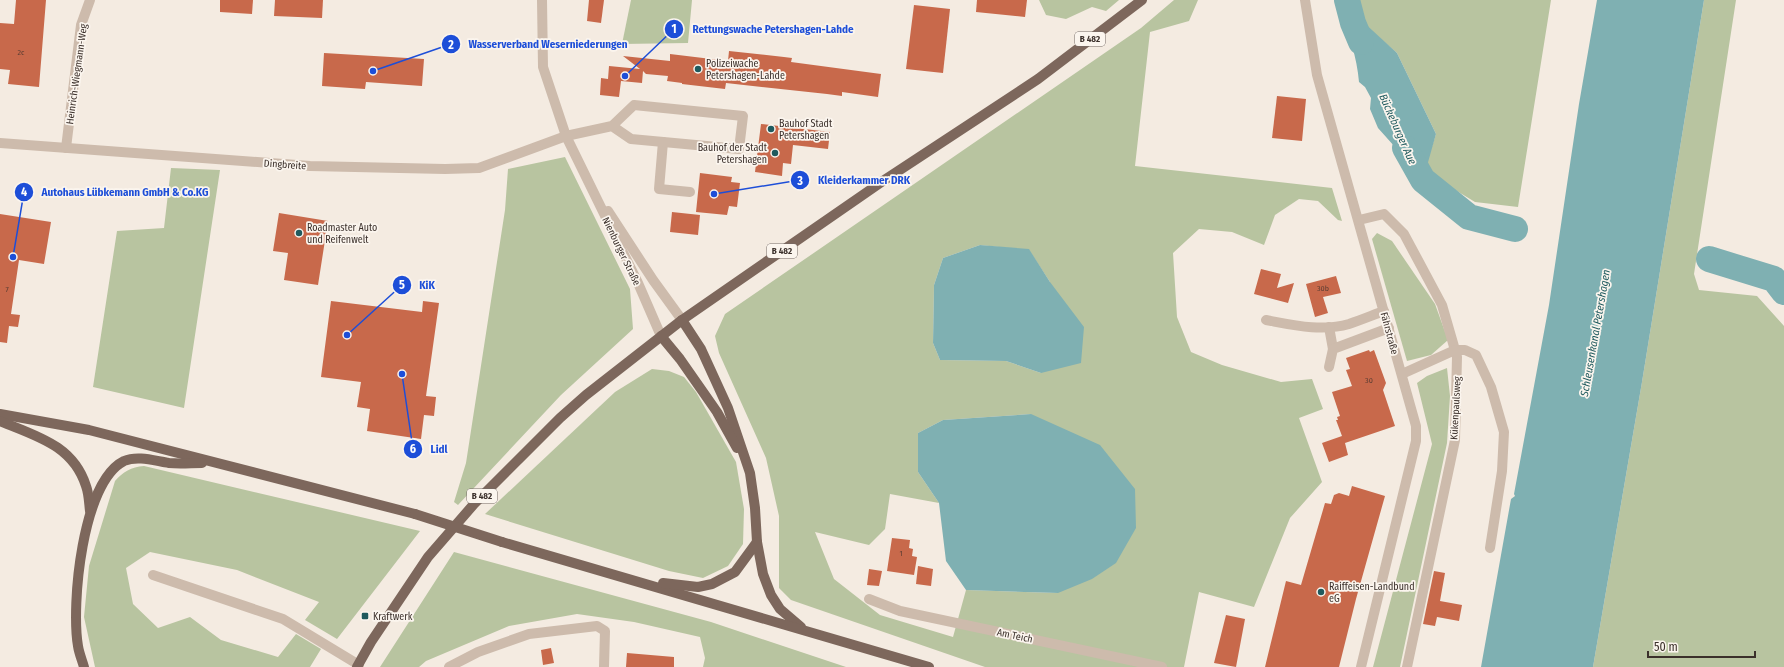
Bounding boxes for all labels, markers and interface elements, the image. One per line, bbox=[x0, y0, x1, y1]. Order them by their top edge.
callout: Rettungswache Petershagen-Lahde bbox=[664, 18, 861, 41]
text: 1 bbox=[671, 22, 677, 36]
street label: Heinrich-Wiegmann-Weg bbox=[64, 23, 90, 125]
text: Rettungswache Petershagen-Lahde bbox=[692, 23, 854, 36]
road number: B 482 bbox=[1075, 32, 1105, 46]
callout: Wasserverband Weserniederungen bbox=[441, 33, 636, 56]
text: 2 bbox=[447, 38, 454, 52]
text: Wasserverband Weserniederungen bbox=[468, 38, 628, 51]
house number: 2c bbox=[18, 48, 25, 57]
place label: Polizeiwache Petershagen-Lahde bbox=[706, 58, 785, 82]
marker: Polizeiwache Petershagen-Lahde bbox=[693, 64, 703, 74]
water label: Bückeburger Aue bbox=[1376, 92, 1419, 167]
place label: Bauhof Stadt Petershagen bbox=[779, 118, 833, 142]
marker: Bauhof Stadt Petershagen bbox=[766, 124, 776, 134]
place label: Bauhof der Stadt Petershagen bbox=[698, 142, 768, 166]
marker: Bauhof der Stadt Petershagen bbox=[770, 148, 780, 158]
street label: Dingbreite bbox=[263, 158, 307, 172]
callout: Kleiderkammer DRK bbox=[790, 169, 918, 192]
text: 3 bbox=[796, 174, 803, 188]
text: Kleiderkammer DRK bbox=[818, 174, 911, 187]
callout: Autohaus Lübkemann GmbH & Co.KG bbox=[14, 180, 217, 203]
text: 4 bbox=[21, 185, 27, 199]
text: Autohaus Lübkemann GmbH & Co.KG bbox=[41, 186, 209, 199]
street label: Nienburger Straße bbox=[599, 215, 643, 288]
place label: Roadmaster Auto und Reifenwelt bbox=[307, 222, 377, 246]
marker: Roadmaster Auto und Reifenwelt bbox=[294, 228, 304, 238]
road number: B 482 bbox=[767, 244, 797, 258]
water label: Schleusenkanal Petershagen bbox=[1578, 268, 1613, 399]
callout: KiK bbox=[392, 273, 443, 296]
text: 5 bbox=[399, 278, 405, 292]
text: KiK bbox=[419, 279, 435, 292]
house number: 30b bbox=[1317, 284, 1329, 293]
house number: 7 bbox=[5, 285, 9, 294]
street label: Fährstraße bbox=[1378, 311, 1400, 356]
house number: 30 bbox=[1365, 376, 1373, 385]
street label: Kükenpaulsweg bbox=[1448, 376, 1464, 440]
callout: Lidl bbox=[403, 437, 456, 460]
text: 6 bbox=[410, 442, 416, 456]
text: Lidl bbox=[431, 443, 448, 456]
road number: B 482 bbox=[467, 489, 497, 503]
house number: 1 bbox=[899, 549, 903, 558]
place label: Raiffeisen-Landbund eG bbox=[1329, 581, 1415, 605]
marker: Raiffeisen-Landbund eG bbox=[1316, 587, 1326, 597]
marker: Kraftwerk bbox=[360, 611, 370, 621]
place label: Kraftwerk bbox=[373, 611, 413, 623]
street label: Am Teich bbox=[996, 626, 1034, 646]
scale bar bbox=[1648, 633, 1755, 659]
text: 50 m bbox=[1654, 640, 1678, 654]

